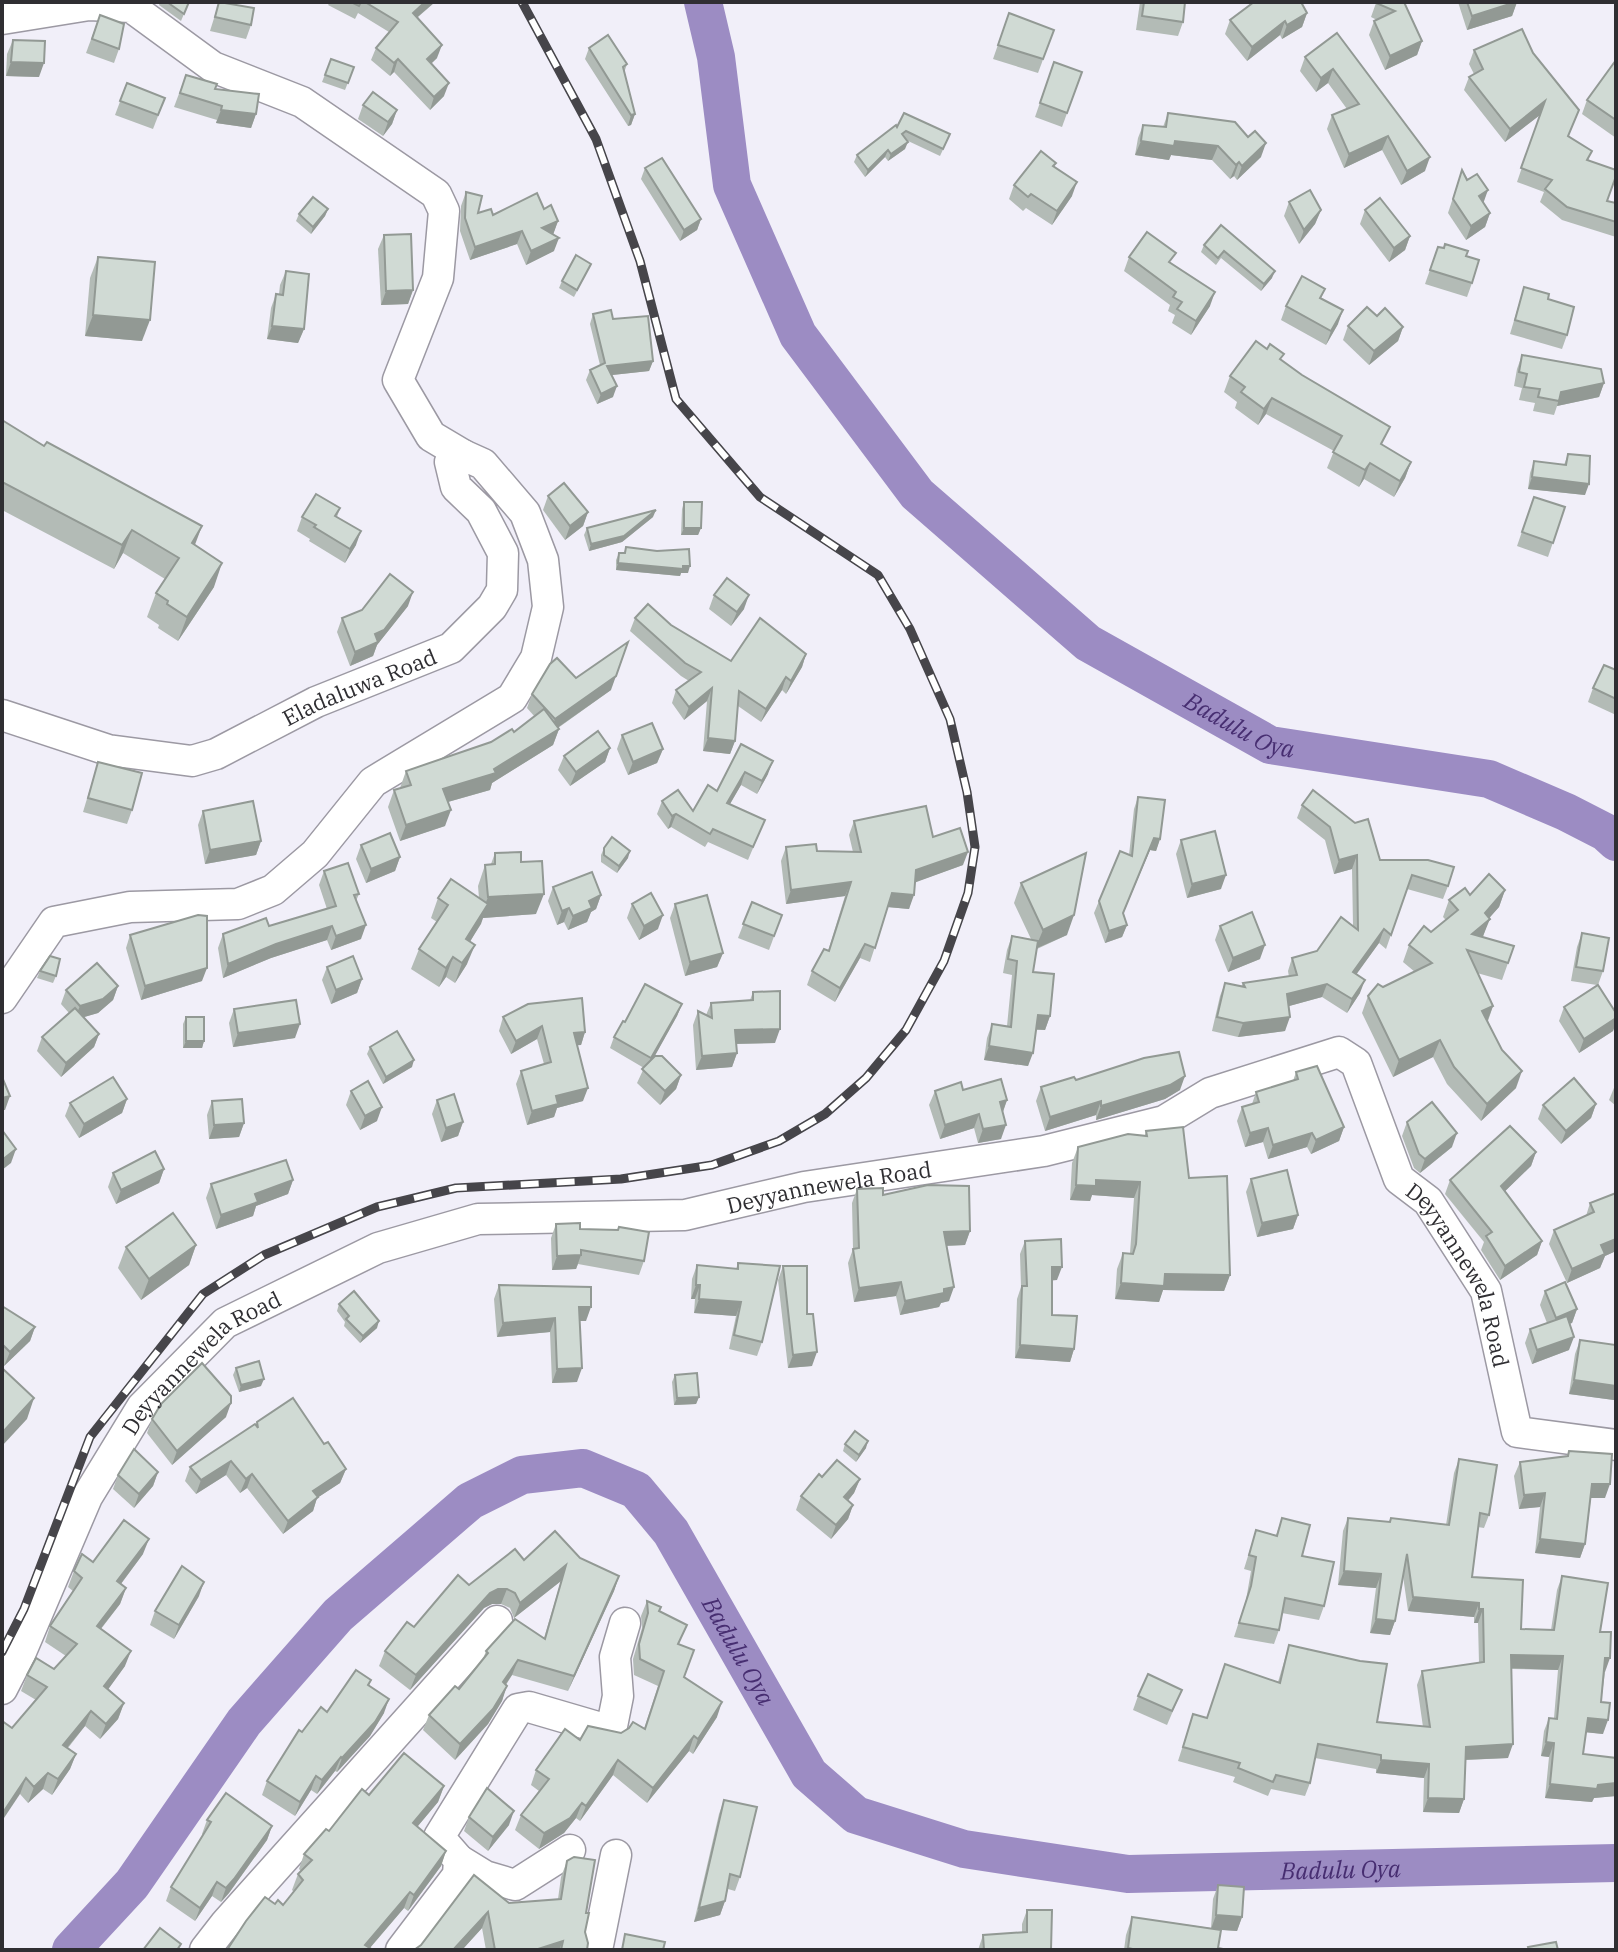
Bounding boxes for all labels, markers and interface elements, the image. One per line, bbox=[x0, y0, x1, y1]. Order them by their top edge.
street label: Eladaluwa Road bbox=[277, 641, 441, 732]
water label: Badulu Oya bbox=[1178, 684, 1297, 765]
street label: Deyyannewela Road bbox=[723, 1154, 933, 1219]
street label: Deyyannewela Road bbox=[1401, 1175, 1517, 1370]
street label: Deyyannewela Road bbox=[114, 1283, 286, 1440]
water label: Badulu Oya bbox=[695, 1590, 782, 1711]
water label: Badulu Oya bbox=[1279, 1852, 1401, 1887]

